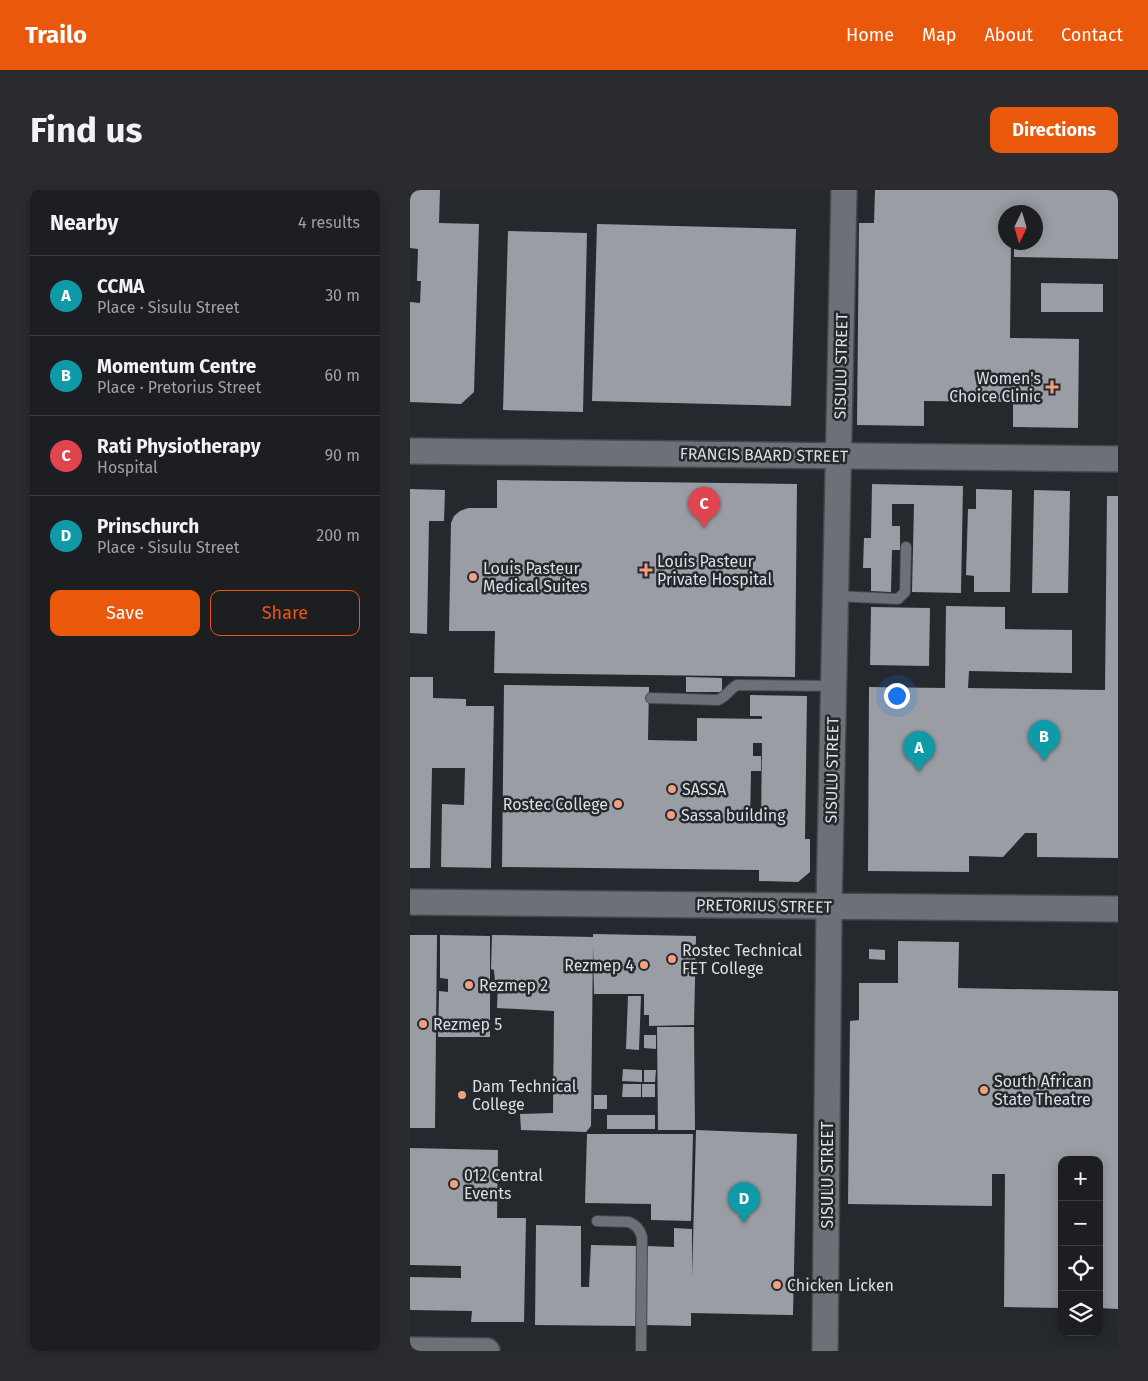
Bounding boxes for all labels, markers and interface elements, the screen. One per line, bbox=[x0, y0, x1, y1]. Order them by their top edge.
text: Trailo bbox=[25, 21, 87, 49]
text: Home bbox=[846, 24, 894, 46]
text: Map bbox=[922, 24, 956, 46]
text: About bbox=[984, 24, 1033, 46]
text: Contact bbox=[1061, 24, 1123, 46]
button: Directions bbox=[990, 107, 1118, 153]
text: Find us bbox=[30, 109, 142, 151]
north arrow bbox=[998, 205, 1043, 250]
text: Nearby bbox=[50, 210, 118, 236]
text: 4 results bbox=[298, 213, 360, 232]
text: CCMA bbox=[97, 275, 145, 298]
text: A bbox=[61, 286, 71, 305]
text: 30 m bbox=[325, 286, 360, 305]
text: Place · Sisulu Street bbox=[97, 298, 239, 317]
street label: SISULU STREET bbox=[831, 312, 851, 420]
text: Momentum Centre bbox=[97, 355, 256, 378]
text: B bbox=[61, 366, 71, 385]
text: 60 m bbox=[325, 366, 360, 385]
place label: Women's Choice Clinic bbox=[949, 369, 1041, 406]
text: Place · Pretorius Street bbox=[97, 378, 261, 397]
marker: Women's Choice Clinic bbox=[1045, 380, 1059, 394]
text: Rati Physiotherapy bbox=[97, 435, 261, 458]
street label: FRANCIS BAARD STREET bbox=[680, 444, 849, 466]
text: C bbox=[61, 446, 71, 465]
text: 90 m bbox=[325, 446, 360, 465]
text: Hospital bbox=[97, 458, 158, 477]
pin: C bbox=[688, 487, 720, 528]
text: Prinschurch bbox=[97, 515, 199, 538]
text: D bbox=[61, 526, 71, 545]
text: 200 m bbox=[316, 526, 360, 545]
text: Place · Sisulu Street bbox=[97, 538, 239, 557]
place label: Louis Pasteur Private Hospital bbox=[657, 552, 772, 589]
place label: Louis Pasteur Medical Suites bbox=[483, 559, 587, 596]
marker: Louis Pasteur Private Hospital bbox=[639, 563, 653, 577]
marker: Louis Pasteur Medical Suites bbox=[467, 571, 479, 583]
button: Save bbox=[50, 590, 200, 636]
button: Share bbox=[210, 590, 360, 636]
your location bbox=[884, 683, 910, 709]
street label: SISULU STREET bbox=[822, 716, 842, 824]
pin: B bbox=[1028, 720, 1060, 761]
pin: A bbox=[903, 731, 935, 772]
place label: SASSA bbox=[682, 780, 727, 799]
marker: SASSA bbox=[666, 783, 678, 795]
place label: Rostec College bbox=[503, 795, 608, 814]
marker: Rostec College bbox=[612, 798, 624, 810]
place label: Sassa building bbox=[681, 806, 786, 825]
marker: Sassa building bbox=[665, 809, 677, 821]
street label: PRETORIUS STREET bbox=[696, 895, 833, 917]
place label: Rostec Technical FET College bbox=[682, 941, 802, 978]
marker: Rostec Technical FET College bbox=[666, 953, 678, 965]
place label: Rezmep 4 bbox=[564, 956, 634, 975]
marker: Rezmep 4 bbox=[638, 959, 650, 971]
place label: Rezmep 2 bbox=[479, 976, 548, 995]
marker: Rezmep 2 bbox=[463, 979, 475, 991]
place label: Rezmep 5 bbox=[433, 1015, 502, 1034]
marker: Rezmep 5 bbox=[417, 1018, 429, 1030]
place label: South African State Theatre bbox=[994, 1072, 1092, 1109]
place label: Dam Technical College bbox=[472, 1077, 577, 1114]
marker: South African State Theatre bbox=[978, 1084, 990, 1096]
marker: Dam Technical College bbox=[456, 1089, 468, 1101]
street label: SISULU STREET bbox=[818, 1121, 837, 1228]
map controls bbox=[1058, 1156, 1103, 1336]
button: + bbox=[1058, 1156, 1103, 1201]
place label: 012 Central Events bbox=[464, 1166, 543, 1203]
marker: 012 Central Events bbox=[448, 1178, 460, 1190]
pin: D bbox=[728, 1182, 760, 1223]
button: − bbox=[1058, 1201, 1103, 1246]
button: locate bbox=[1058, 1246, 1103, 1291]
place label: Chicken Licken bbox=[787, 1276, 894, 1295]
marker: Chicken Licken bbox=[771, 1279, 783, 1291]
button: layers bbox=[1058, 1291, 1103, 1336]

